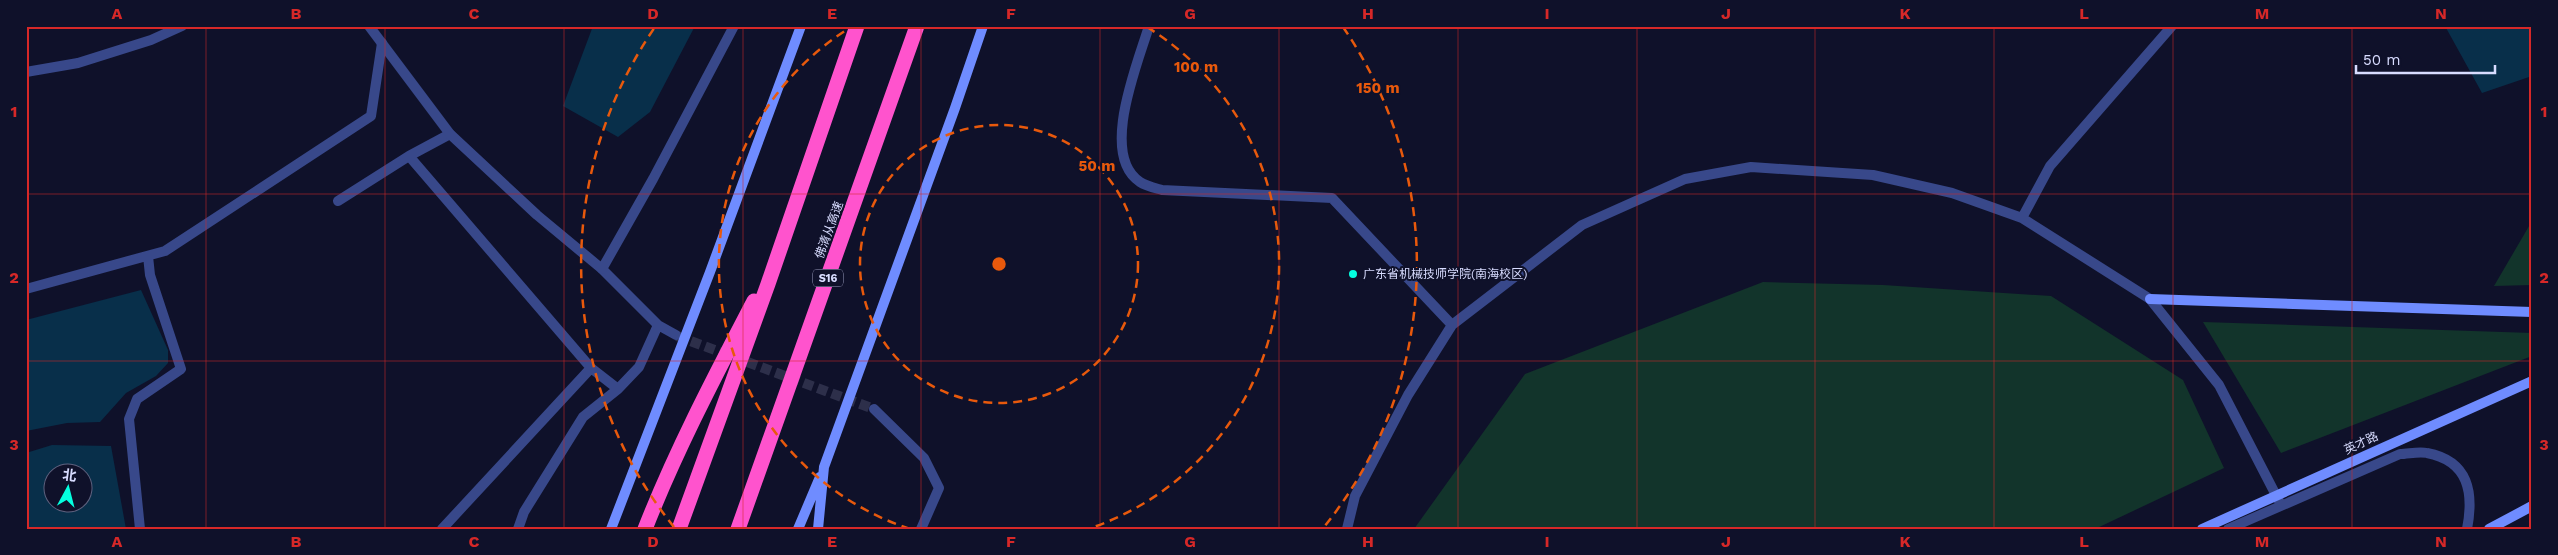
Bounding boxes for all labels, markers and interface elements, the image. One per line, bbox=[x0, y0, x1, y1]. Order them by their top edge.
text: A bbox=[112, 4, 123, 23]
text: B bbox=[291, 4, 302, 23]
text: C bbox=[469, 4, 480, 23]
text: D bbox=[647, 4, 659, 23]
text: E bbox=[827, 4, 837, 23]
text: F bbox=[1006, 4, 1016, 23]
text: G bbox=[1184, 4, 1196, 23]
text: H bbox=[1362, 4, 1374, 23]
text: I bbox=[1544, 4, 1550, 23]
text: J bbox=[1721, 4, 1731, 23]
text: K bbox=[1899, 4, 1911, 23]
text: L bbox=[2079, 4, 2089, 23]
text: M bbox=[2255, 4, 2269, 23]
text: N bbox=[2435, 4, 2447, 23]
scale bar bbox=[2356, 42, 2494, 74]
text: 50 m bbox=[2363, 51, 2400, 69]
text: 100 m bbox=[1174, 58, 1218, 76]
text: 150 m bbox=[1356, 79, 1400, 97]
text: 1 bbox=[11, 102, 17, 121]
text: 1 bbox=[2541, 102, 2547, 121]
text: 50 m bbox=[1079, 157, 1115, 175]
street label: 佛清从高速 bbox=[812, 199, 846, 261]
centre of rings bbox=[990, 255, 1008, 273]
place label: 广东省机械技师学院(南海校区) bbox=[1363, 267, 1527, 281]
text: 2 bbox=[9, 268, 19, 287]
marker: 广东省机械技师学院(南海校区) bbox=[1347, 268, 1359, 280]
text: 2 bbox=[2539, 268, 2549, 287]
road number: S16 bbox=[813, 270, 843, 286]
street label: 英才路 bbox=[2342, 429, 2380, 457]
text: 3 bbox=[9, 435, 19, 454]
text: 3 bbox=[2539, 435, 2549, 454]
north arrow bbox=[42, 462, 92, 512]
text: 北 bbox=[62, 466, 78, 484]
text: A bbox=[112, 532, 123, 551]
text: B bbox=[291, 532, 302, 551]
text: C bbox=[469, 532, 480, 551]
text: D bbox=[647, 532, 659, 551]
text: E bbox=[827, 532, 837, 551]
text: F bbox=[1006, 532, 1016, 551]
text: G bbox=[1184, 532, 1196, 551]
text: H bbox=[1362, 532, 1374, 551]
text: I bbox=[1544, 532, 1550, 551]
text: J bbox=[1721, 532, 1731, 551]
text: K bbox=[1899, 532, 1911, 551]
text: L bbox=[2079, 532, 2089, 551]
text: M bbox=[2255, 532, 2269, 551]
text: N bbox=[2435, 532, 2447, 551]

